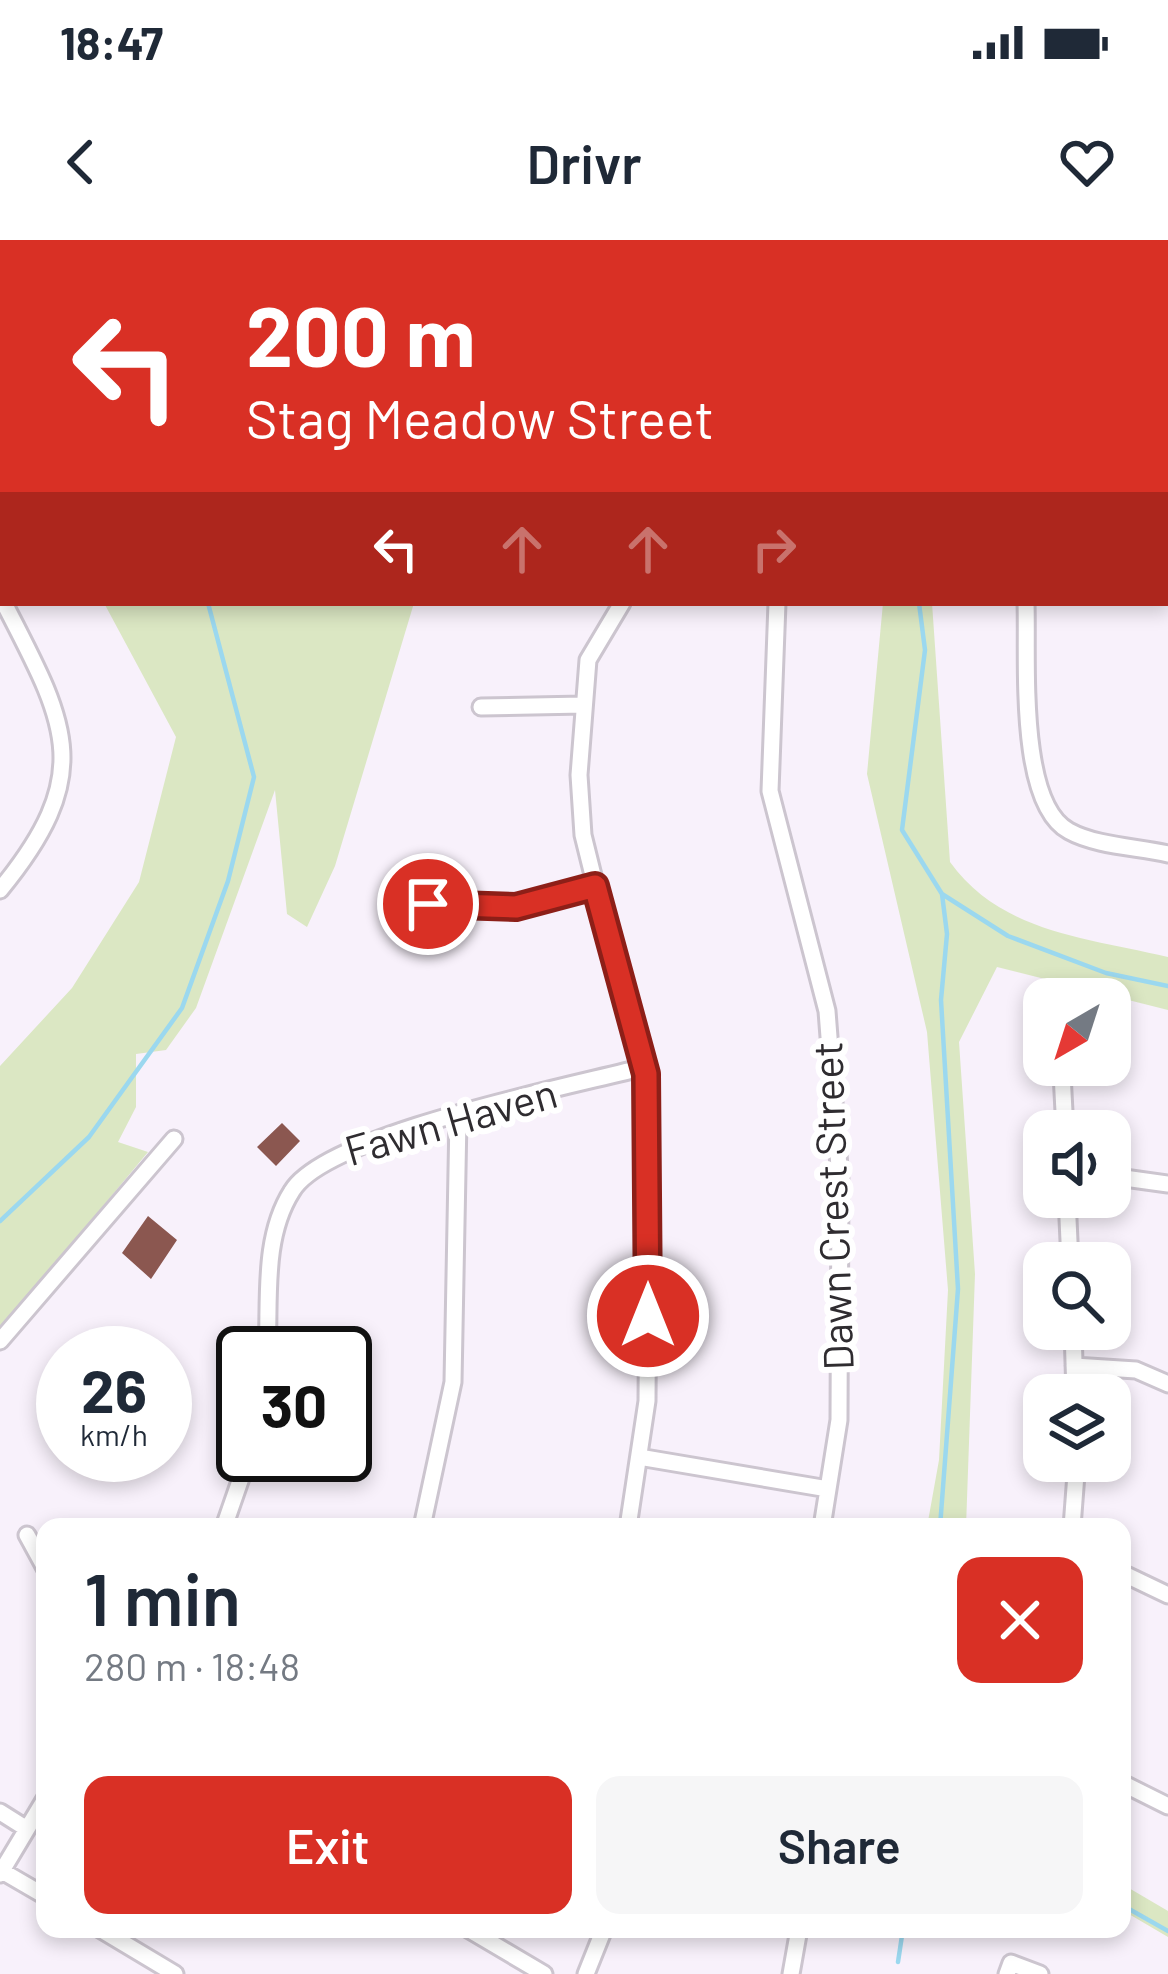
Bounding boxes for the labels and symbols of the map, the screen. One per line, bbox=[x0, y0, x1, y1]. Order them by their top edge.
pin bbox=[377, 853, 479, 955]
north arrow bbox=[1023, 978, 1131, 1086]
street label: Dawn Crest Street bbox=[800, 1041, 862, 1372]
street label: Fawn Haven bbox=[339, 1066, 562, 1174]
position arrow bbox=[585, 1253, 711, 1379]
speed limit sign: 30 bbox=[216, 1326, 372, 1482]

